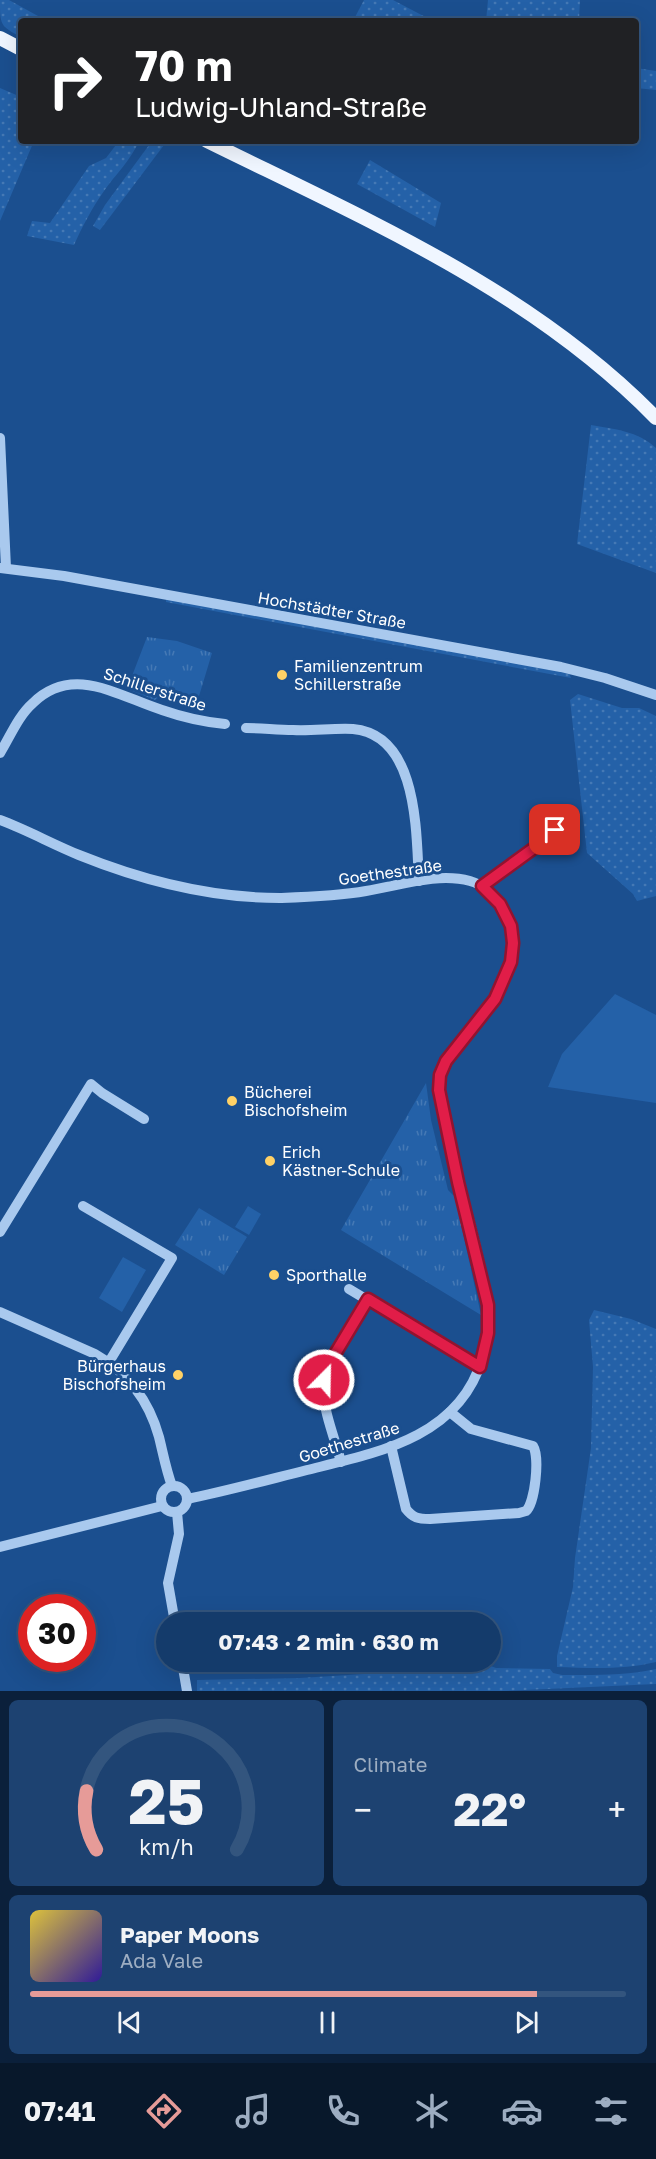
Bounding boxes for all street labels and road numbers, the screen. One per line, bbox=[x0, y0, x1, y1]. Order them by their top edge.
street label: Hochstädter Straße bbox=[256, 587, 408, 633]
street label: Schillerstraße bbox=[101, 663, 209, 715]
street label: Goethestraße bbox=[337, 855, 443, 889]
street label: Goethestraße bbox=[296, 1417, 402, 1467]

